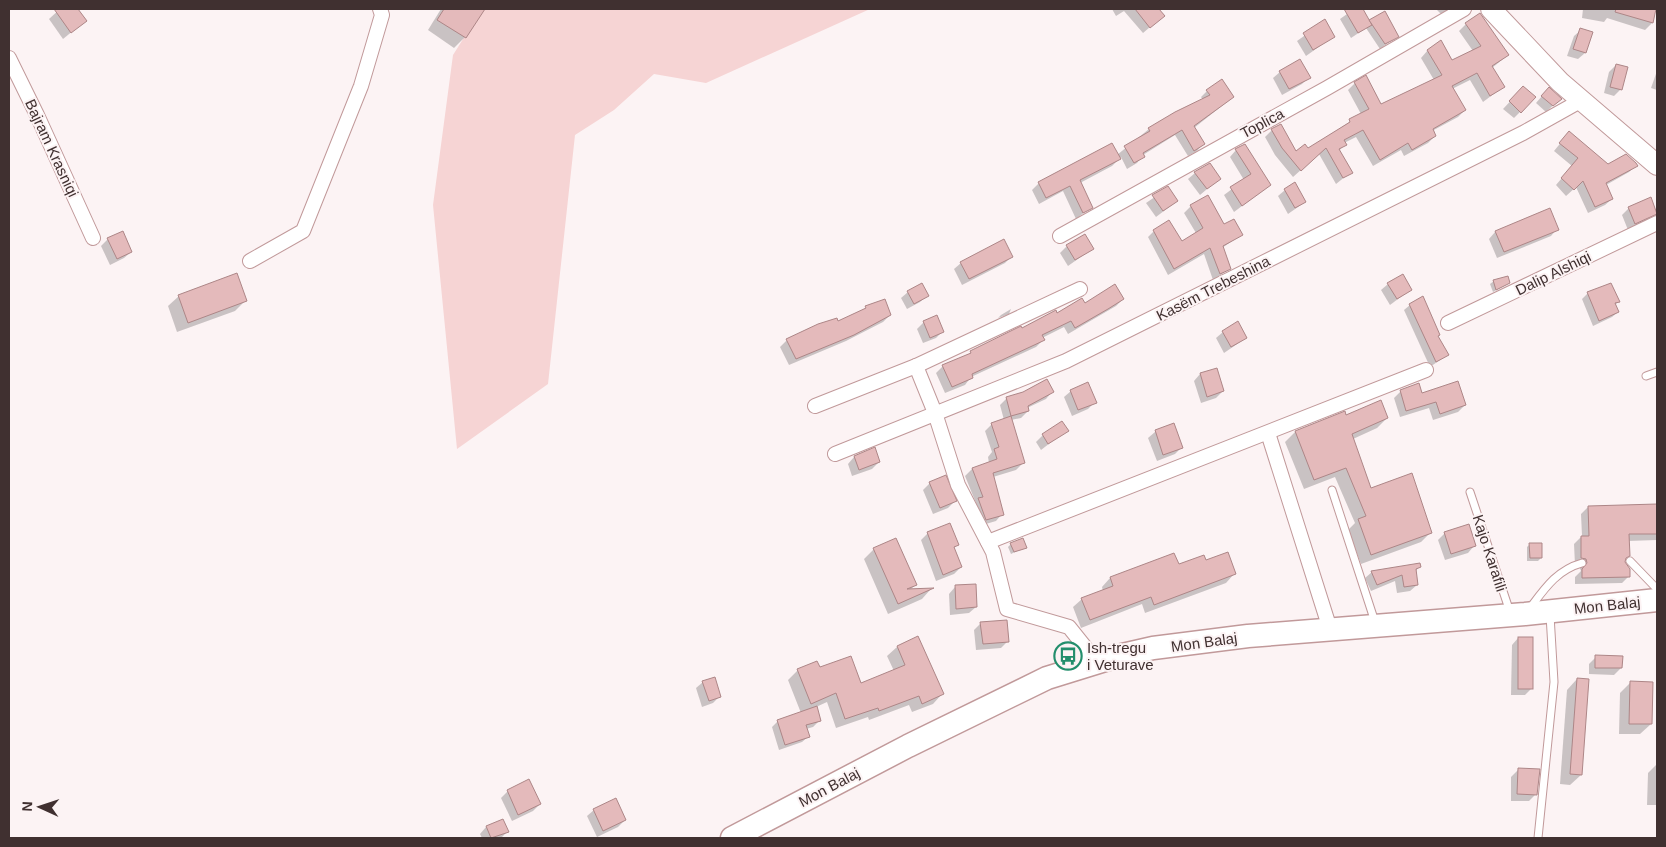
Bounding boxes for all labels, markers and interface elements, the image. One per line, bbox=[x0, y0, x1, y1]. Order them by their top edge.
street label: Bajram Krasniqi bbox=[22, 96, 82, 200]
street label: Toplica bbox=[1237, 104, 1287, 141]
street label: Dalip Alshiqi bbox=[1513, 247, 1593, 299]
street label: Kasëm Trebeshina bbox=[1153, 252, 1273, 324]
street label: Kajo Karafili bbox=[1470, 512, 1510, 594]
street label: Mon Balaj bbox=[1573, 593, 1641, 617]
street label: Mon Balaj bbox=[1170, 629, 1238, 655]
place label: Ish-tregu i Veturave bbox=[1087, 639, 1154, 673]
bus stop icon: Ish-tregu i Veturave bbox=[1053, 641, 1083, 671]
street label: Mon Balaj bbox=[796, 764, 862, 810]
north arrow bbox=[15, 782, 65, 832]
text: N bbox=[19, 801, 35, 812]

